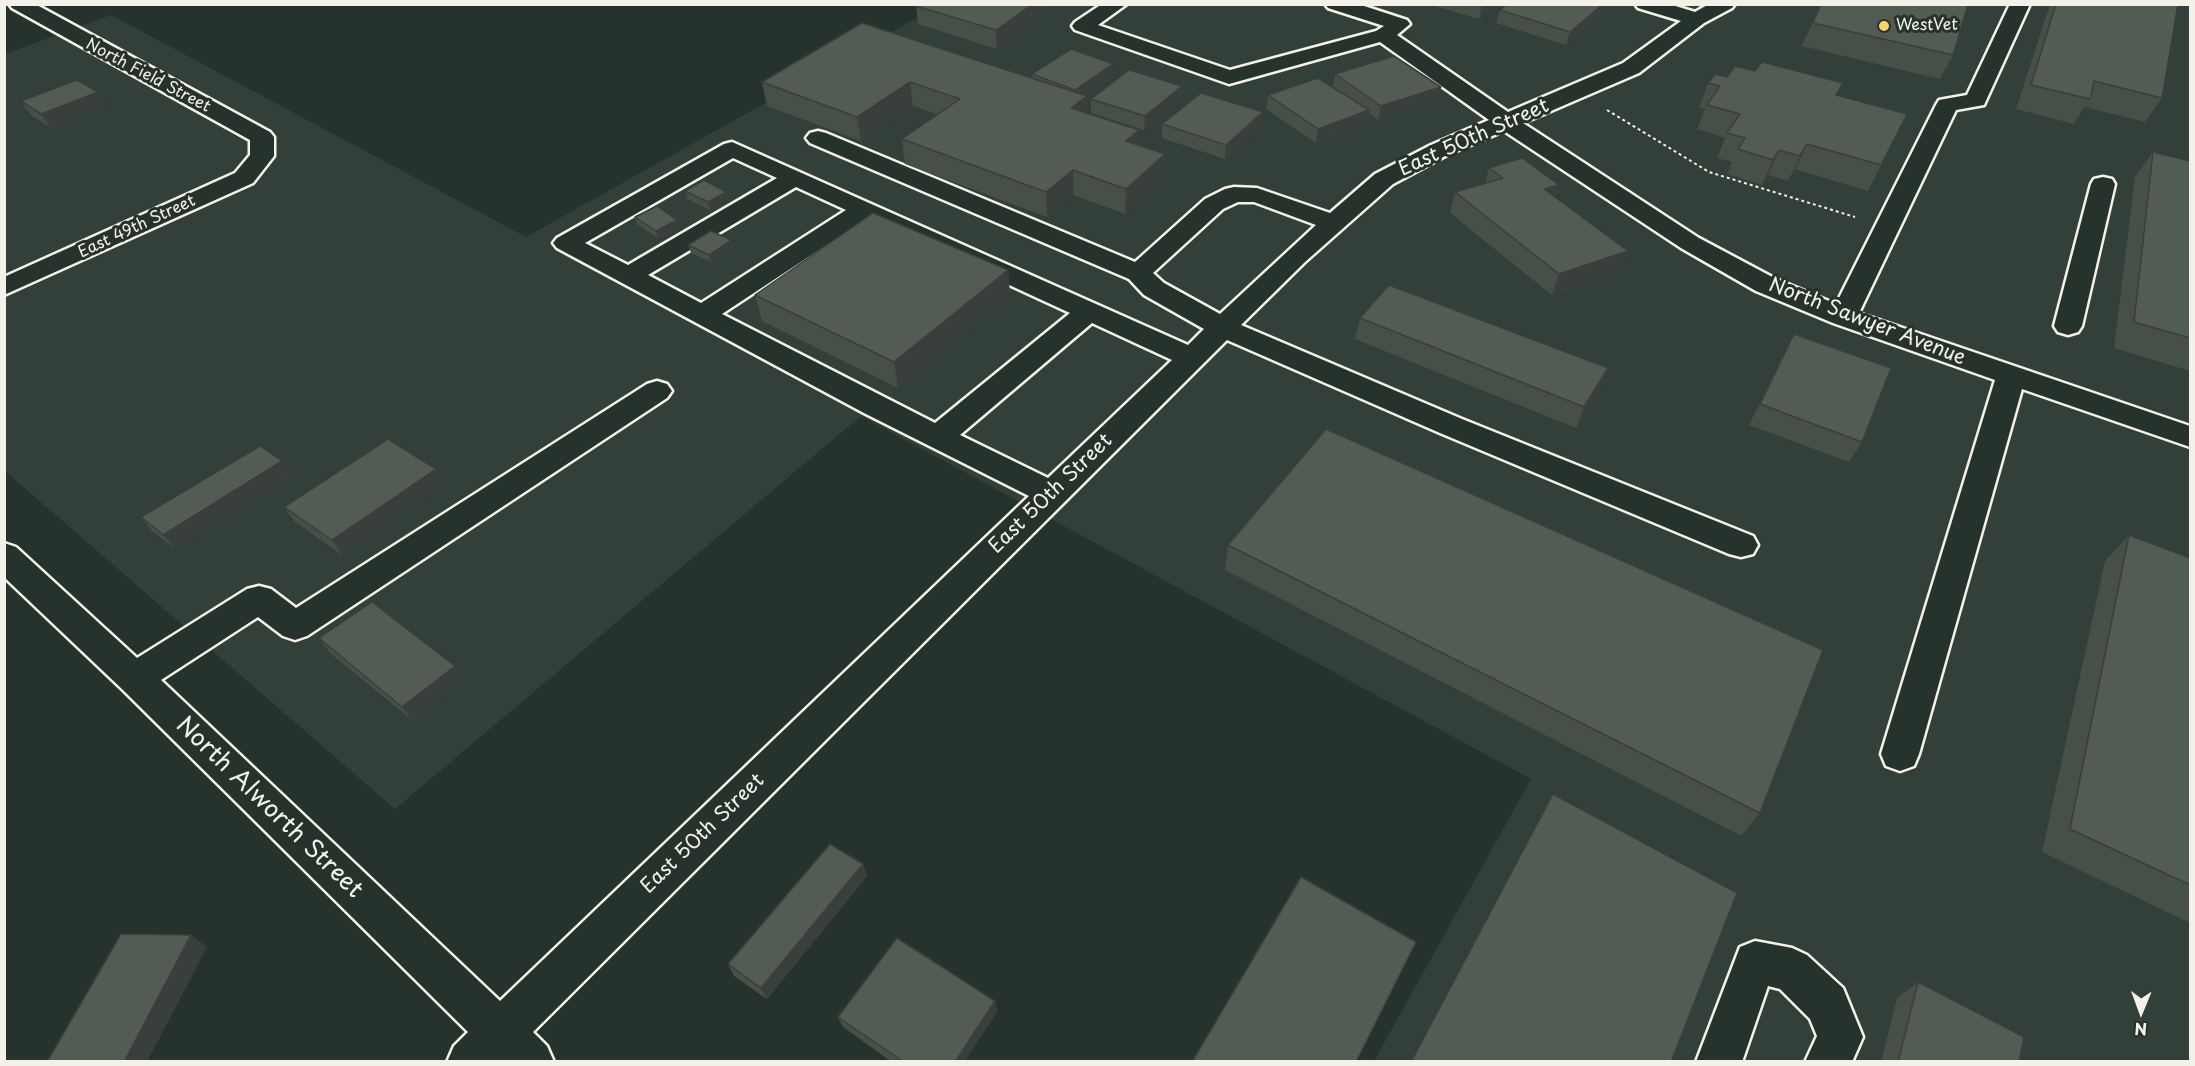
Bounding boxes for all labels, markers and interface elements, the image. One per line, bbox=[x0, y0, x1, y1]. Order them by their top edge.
place label: WestVet bbox=[1896, 16, 1958, 36]
marker: WestVet bbox=[1877, 19, 1891, 33]
street label: North Field Street bbox=[82, 35, 214, 117]
street label: East 50th Street bbox=[1395, 94, 1553, 182]
street label: East 49th Street bbox=[75, 191, 199, 263]
street label: North Sawyer Avenue bbox=[1765, 273, 1969, 371]
street label: East 50th Street bbox=[984, 429, 1118, 559]
street label: North Alworth Street bbox=[170, 711, 368, 905]
street label: East 50th Street bbox=[636, 769, 770, 899]
north arrow bbox=[2111, 982, 2171, 1042]
text: N bbox=[2134, 1018, 2147, 1042]

